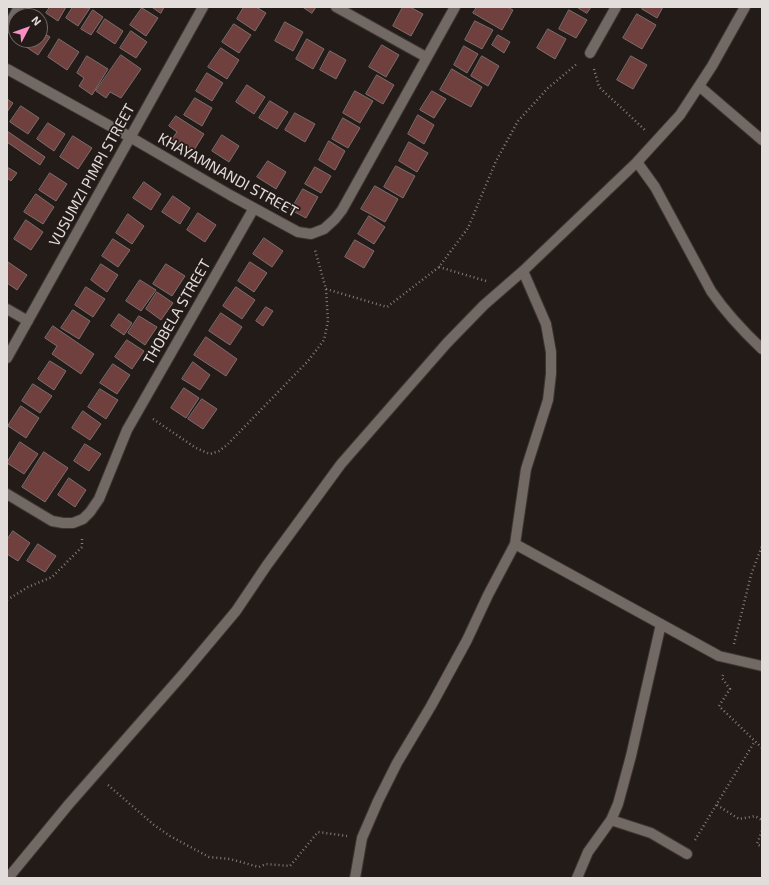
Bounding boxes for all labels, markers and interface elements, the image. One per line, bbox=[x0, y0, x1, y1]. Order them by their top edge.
north arrow bbox=[8, 8, 48, 48]
text: N bbox=[29, 13, 44, 28]
street label: VUSUMZI PIMPI STREET bbox=[45, 100, 139, 250]
street label: KHAYAMNANDI STREET bbox=[155, 129, 301, 221]
street label: THOBELA STREET bbox=[140, 256, 214, 368]

